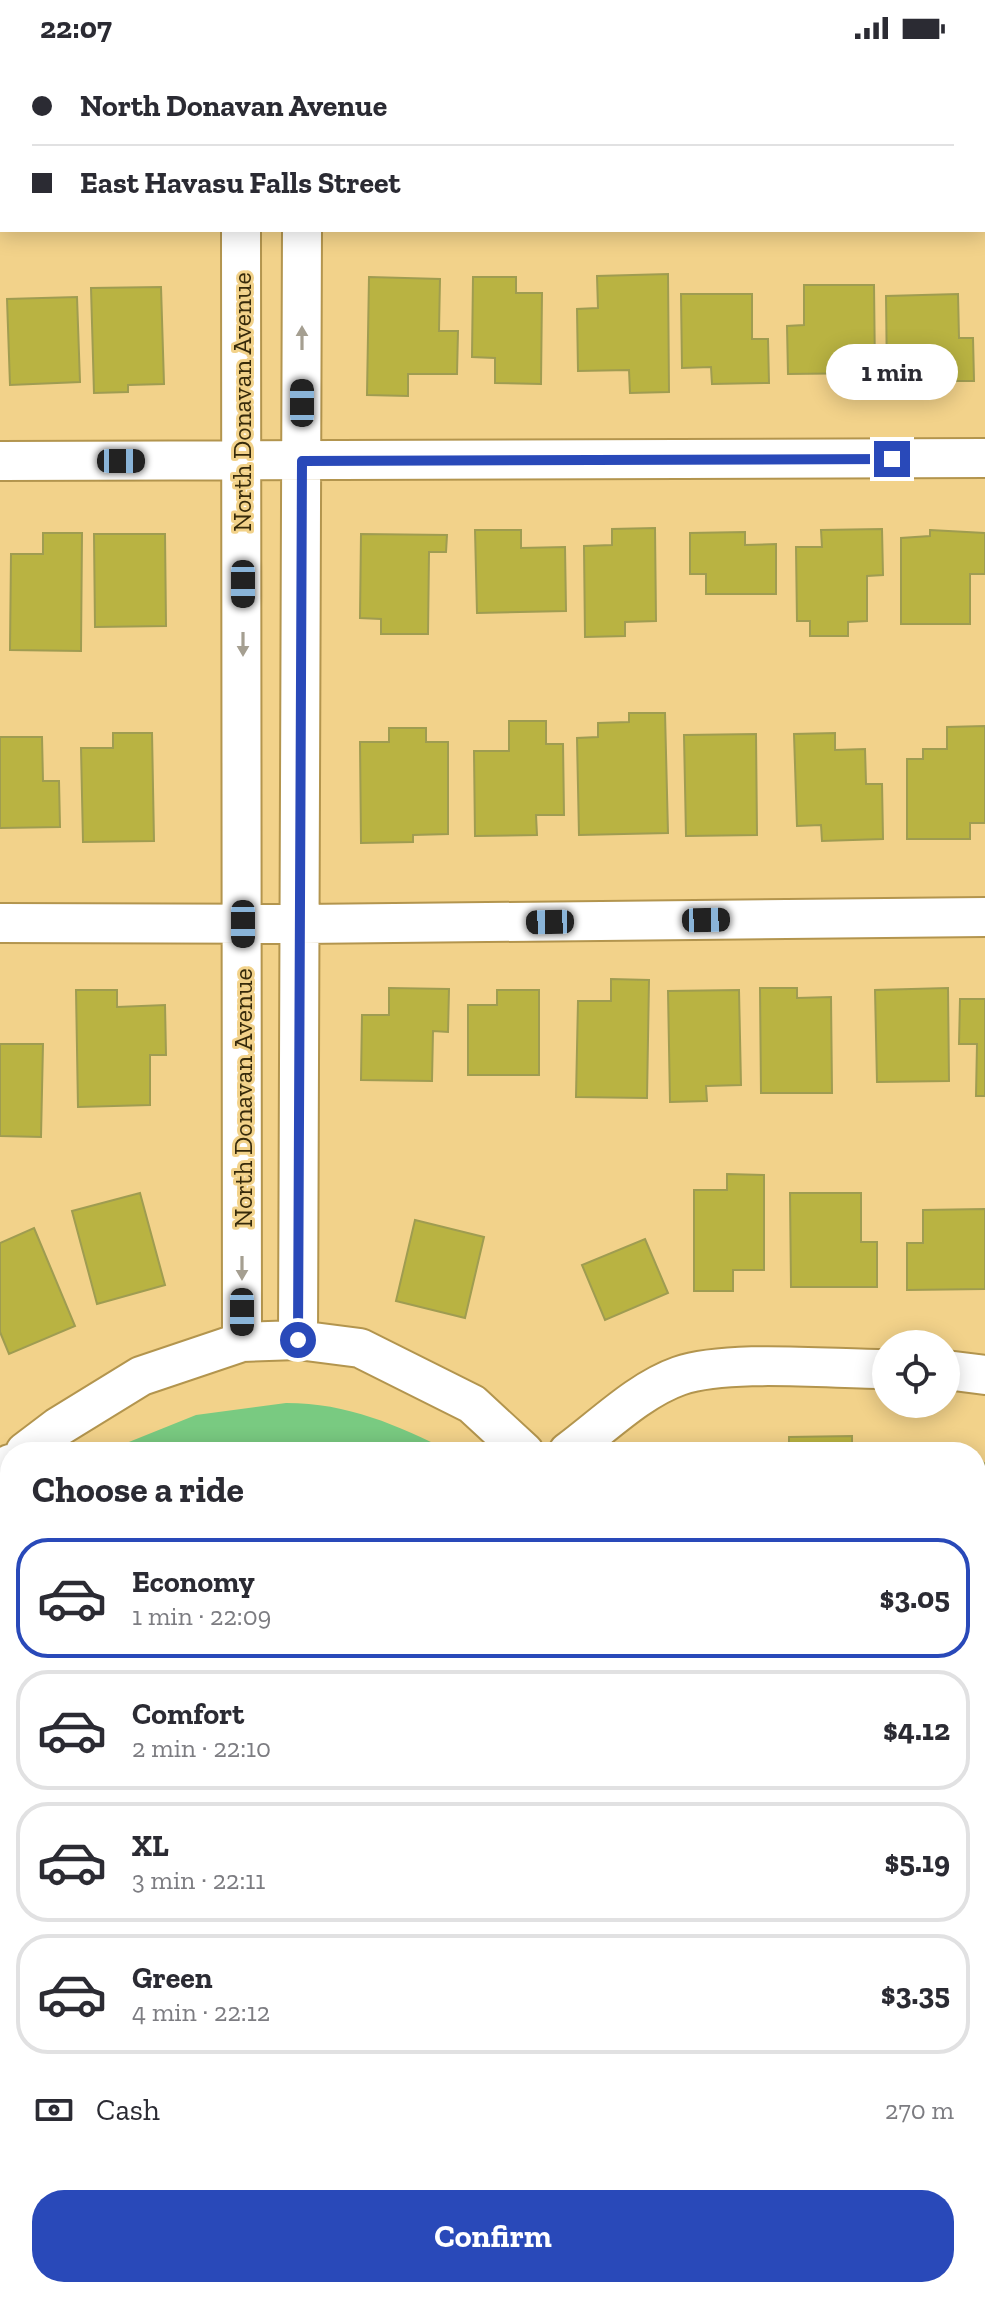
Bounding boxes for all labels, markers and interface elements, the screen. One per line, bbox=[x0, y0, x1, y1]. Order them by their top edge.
text: 22:07 bbox=[40, 10, 112, 46]
text: North Donavan Avenue bbox=[80, 88, 387, 124]
text: East Havasu Falls Street bbox=[80, 165, 400, 201]
street label: North Donavan Avenue bbox=[226, 272, 258, 532]
one-way arrow bbox=[296, 325, 308, 350]
callout: 1 min bbox=[826, 343, 958, 399]
text: 1 min bbox=[861, 356, 923, 388]
car bbox=[290, 379, 314, 427]
route end bbox=[874, 441, 910, 477]
car bbox=[97, 449, 145, 473]
car bbox=[231, 560, 255, 608]
one-way arrow bbox=[237, 632, 249, 657]
car bbox=[231, 900, 255, 948]
car bbox=[682, 908, 730, 932]
car bbox=[526, 910, 574, 934]
street label: North Donavan Avenue bbox=[227, 968, 259, 1228]
one-way arrow bbox=[236, 1256, 248, 1281]
car bbox=[230, 1288, 254, 1336]
route start bbox=[280, 1322, 316, 1358]
map controls bbox=[872, 1330, 960, 1418]
button: locate bbox=[872, 1330, 960, 1418]
text: Choose a ride bbox=[32, 1468, 244, 1511]
icon: car bbox=[36, 1562, 108, 1634]
text: Economy bbox=[132, 1564, 255, 1600]
text: $3.05 bbox=[880, 1580, 950, 1616]
text: 1 min · 22:09 bbox=[132, 1600, 271, 1632]
icon: car bbox=[36, 1694, 108, 1766]
text: Comfort bbox=[132, 1696, 244, 1732]
text: $4.12 bbox=[883, 1712, 950, 1748]
text: 2 min · 22:10 bbox=[132, 1732, 271, 1764]
icon: car bbox=[36, 1826, 108, 1898]
text: XL bbox=[132, 1828, 169, 1864]
text: $5.19 bbox=[885, 1844, 950, 1880]
text: 3 min · 22:11 bbox=[132, 1864, 265, 1896]
icon: car bbox=[36, 1958, 108, 2030]
text: Green bbox=[132, 1960, 212, 1996]
text: $3.35 bbox=[881, 1976, 950, 2012]
text: 4 min · 22:12 bbox=[132, 1996, 270, 2028]
icon: cash bbox=[32, 2088, 76, 2132]
text: Cash bbox=[96, 2092, 160, 2128]
text: 270 m bbox=[885, 2094, 954, 2126]
button: Confirm bbox=[32, 2190, 954, 2282]

